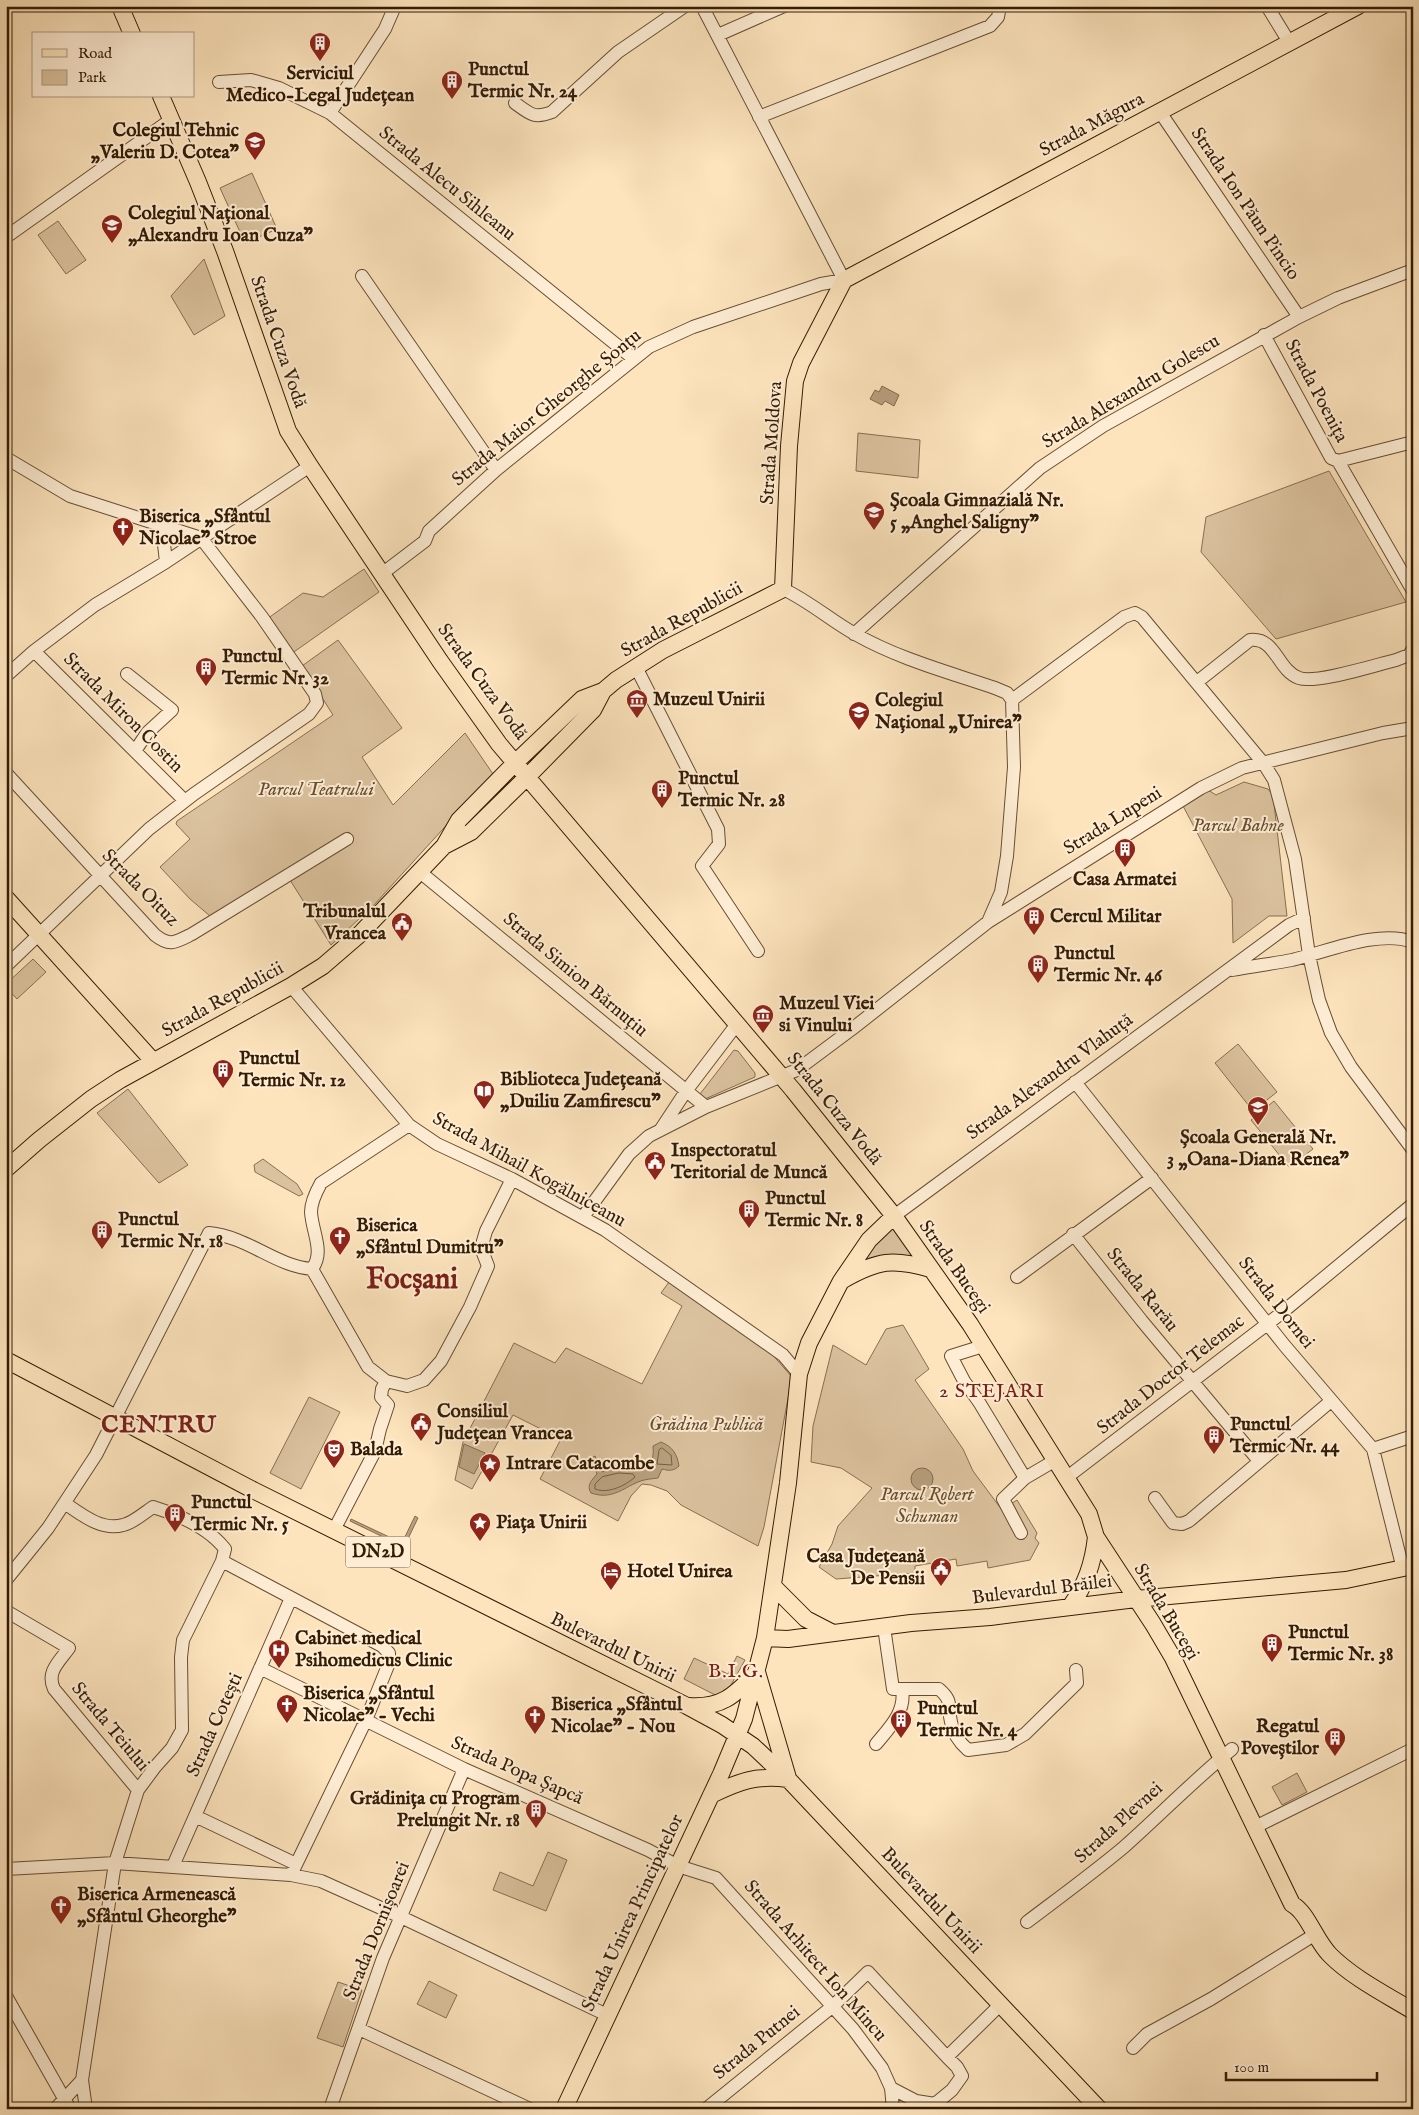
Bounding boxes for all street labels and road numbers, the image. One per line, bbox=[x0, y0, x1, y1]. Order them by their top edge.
street label: Strada Măgura bbox=[1035, 87, 1149, 163]
street label: Strada Alecu Sihleanu bbox=[374, 121, 521, 247]
street label: Strada Ion Păun Pincio bbox=[1185, 123, 1305, 285]
street label: Strada Cuza Vodă bbox=[244, 273, 312, 412]
street label: Strada Maior Gheorghe Șonțu bbox=[447, 324, 647, 492]
street label: Strada Alexandru Golescu bbox=[1038, 329, 1224, 455]
street label: Strada Poenița bbox=[1279, 335, 1354, 447]
street label: Strada Moldova bbox=[756, 380, 788, 506]
street label: Strada Republicii bbox=[617, 577, 747, 663]
street label: Strada Cuza Vodă bbox=[432, 619, 533, 746]
street label: Strada Miron Costin bbox=[58, 648, 188, 778]
street label: Strada Lupeni bbox=[1059, 781, 1167, 861]
street label: Strada Oituz bbox=[96, 844, 184, 932]
street label: Strada Simion Bărnuțiu bbox=[498, 907, 652, 1043]
street label: Strada Republicii bbox=[158, 957, 288, 1043]
street label: Strada Alexandru Vlahuță bbox=[962, 1008, 1139, 1146]
street label: Strada Cuza Vodă bbox=[781, 1048, 887, 1171]
street label: Strada Mihail Kogălniceanu bbox=[428, 1107, 630, 1233]
street label: Strada Bucegi bbox=[913, 1216, 995, 1318]
street label: Strada Rarău bbox=[1101, 1243, 1183, 1337]
street label: Strada Dornei bbox=[1233, 1252, 1319, 1354]
street label: Strada Doctor Telemac bbox=[1092, 1310, 1250, 1440]
road number: DN2D bbox=[346, 1536, 410, 1568]
street label: Strada Bucegi bbox=[1128, 1559, 1204, 1665]
street label: Bulevardul Brăilei bbox=[971, 1570, 1113, 1610]
street label: Bulevardul Unirii bbox=[546, 1607, 680, 1689]
street label: Strada Cotești bbox=[181, 1669, 249, 1781]
street label: Strada Teiului bbox=[66, 1677, 154, 1777]
street label: Strada Popa Șapcă bbox=[447, 1731, 587, 1811]
street label: Strada Plevnei bbox=[1070, 1777, 1168, 1869]
street label: Strada Unirea Principatelor bbox=[577, 1810, 689, 2016]
street label: Bulevardul Unirii bbox=[875, 1843, 987, 1959]
street label: Strada Dornișoarei bbox=[338, 1858, 416, 2004]
street label: Strada Arhitect Ion Mincu bbox=[738, 1875, 892, 2047]
street label: Strada Putnei bbox=[709, 2001, 805, 2085]

